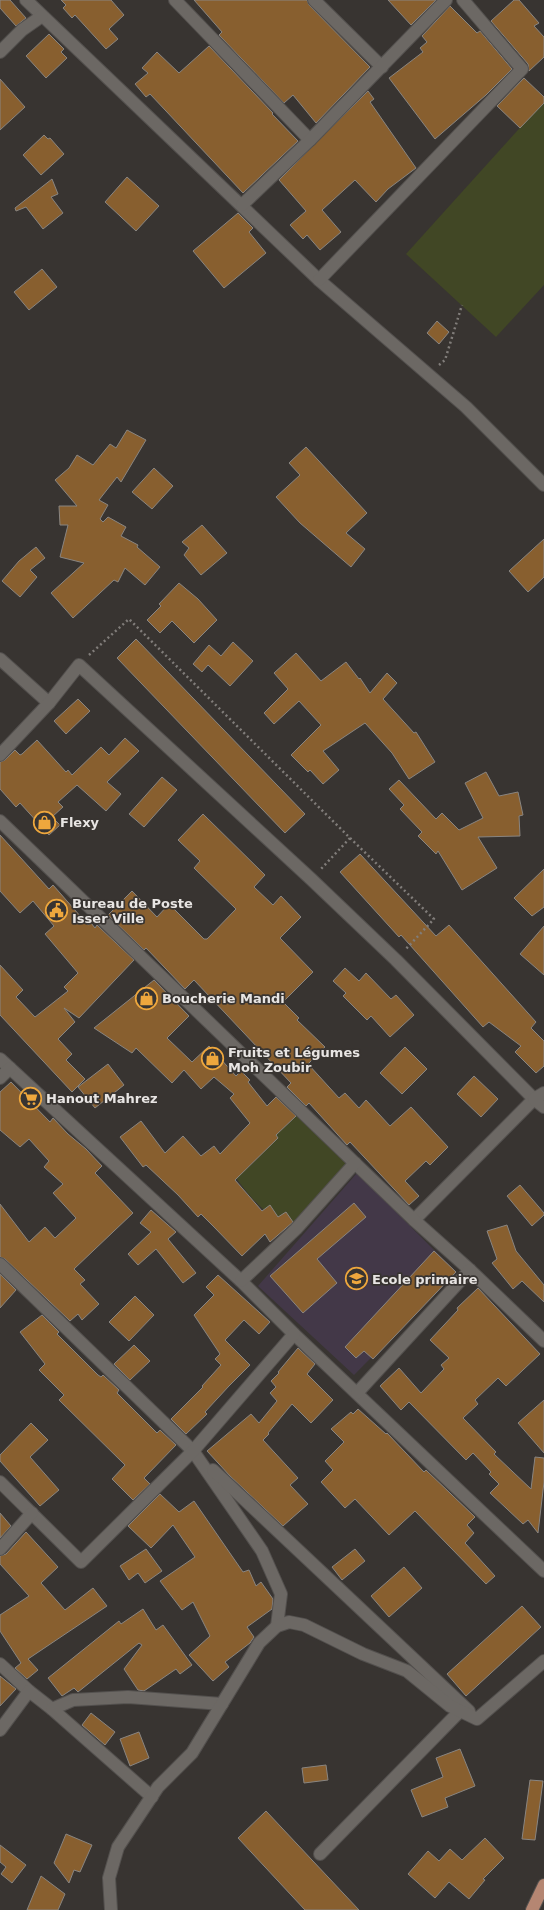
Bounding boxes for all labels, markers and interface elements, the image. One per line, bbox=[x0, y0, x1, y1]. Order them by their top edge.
shop icon: Flexy bbox=[31, 809, 57, 835]
place label: Flexy bbox=[60, 815, 100, 830]
place label: Bureau de Poste Isser Ville bbox=[72, 896, 193, 926]
public building icon: Bureau de Poste Isser Ville bbox=[44, 897, 70, 923]
shop icon: Boucherie Mandi bbox=[134, 985, 160, 1011]
place label: Boucherie Mandi bbox=[162, 991, 285, 1006]
place label: Fruits et Légumes Moh Zoubir bbox=[228, 1045, 360, 1075]
shop icon: Fruits et Légumes Moh Zoubir bbox=[200, 1046, 226, 1072]
supermarket icon: Hanout Mahrez bbox=[18, 1085, 44, 1111]
place label: Hanout Mahrez bbox=[46, 1091, 158, 1106]
school or university icon: Ecole primaire bbox=[343, 1266, 369, 1292]
place label: Ecole primaire bbox=[372, 1272, 478, 1287]

